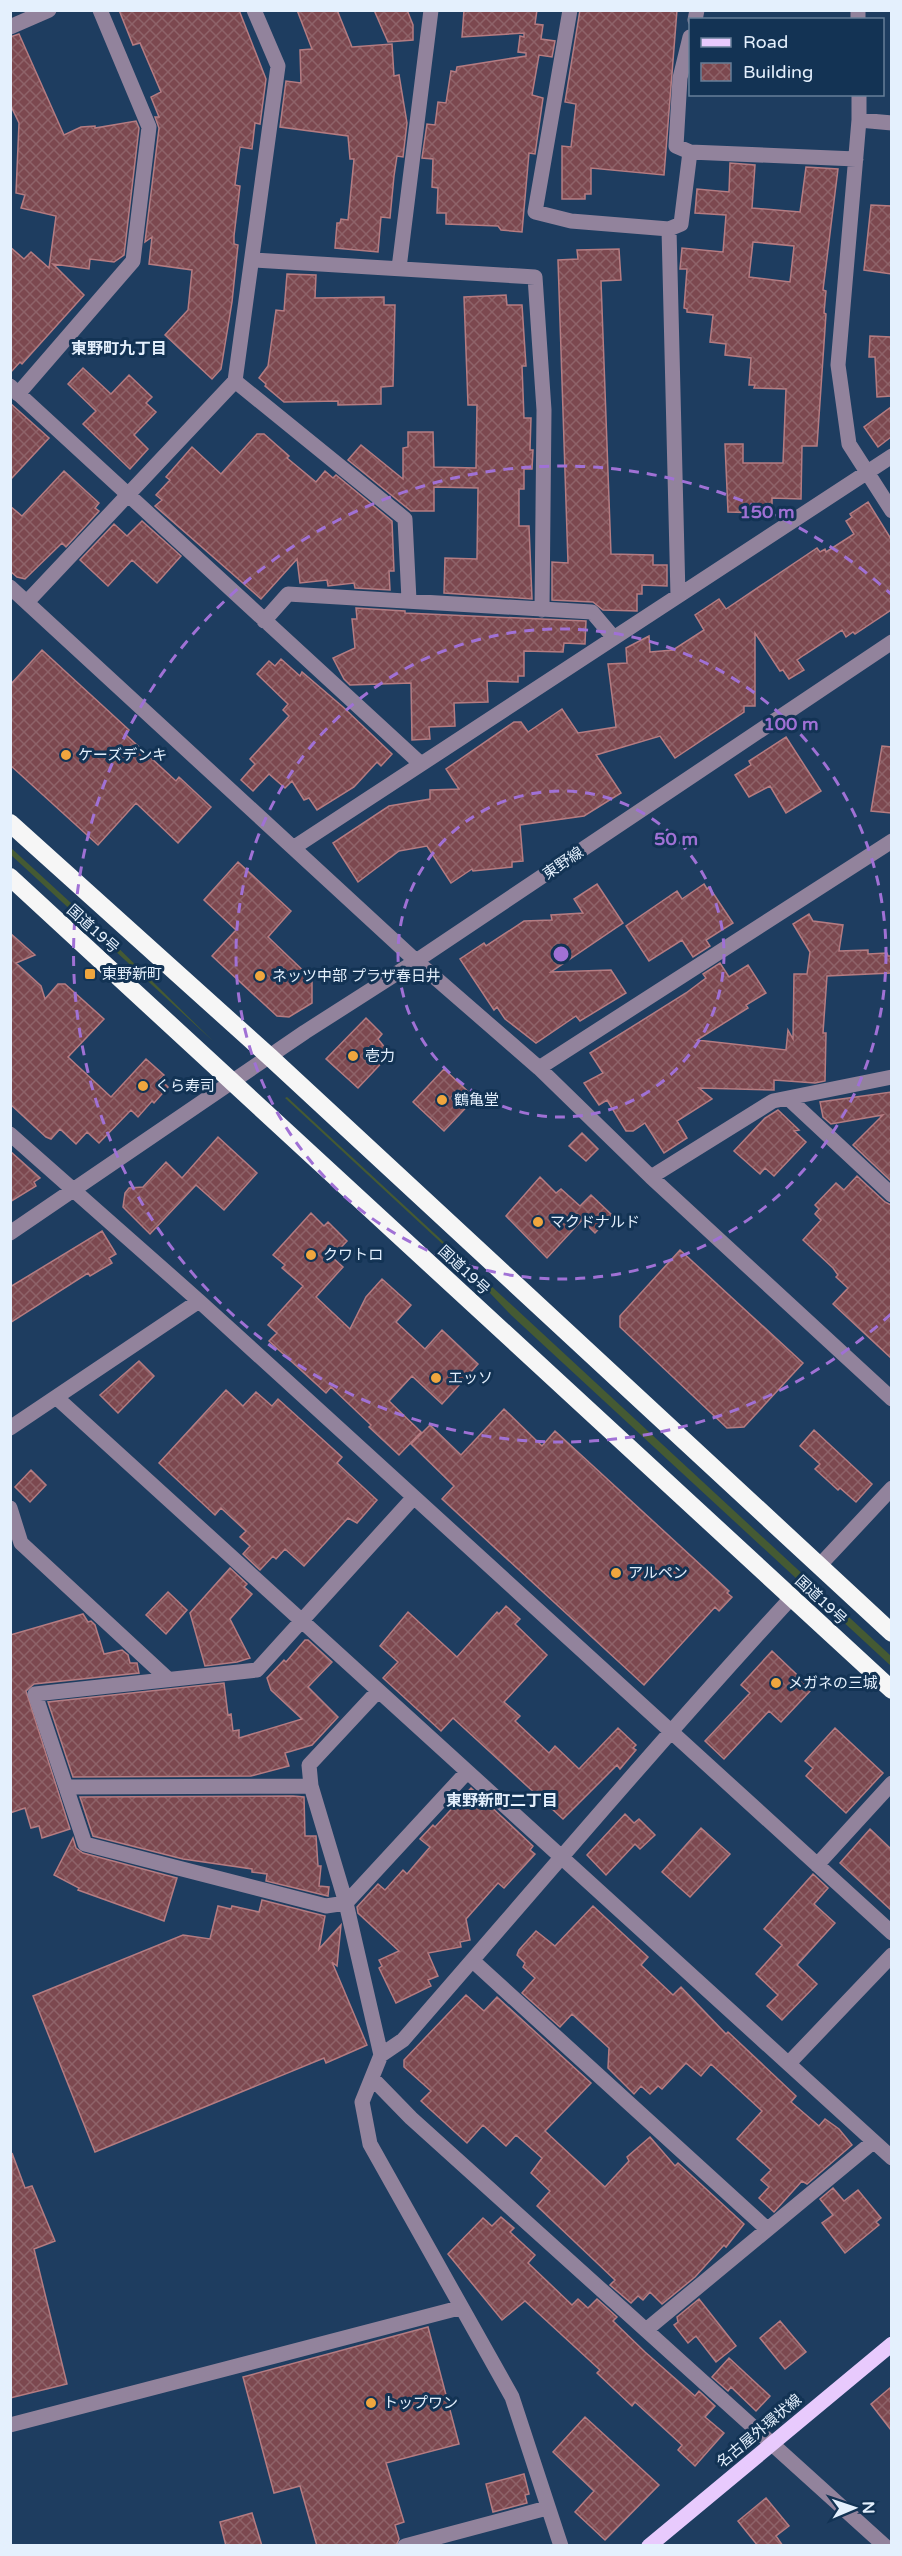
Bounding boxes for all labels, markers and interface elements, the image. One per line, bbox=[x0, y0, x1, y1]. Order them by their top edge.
legend bbox=[689, 18, 884, 96]
text: Road bbox=[743, 31, 788, 53]
text: Building bbox=[743, 61, 813, 83]
district label: 東野町九丁目 bbox=[71, 339, 167, 359]
text: 150 m bbox=[739, 501, 795, 523]
text: 100 m bbox=[763, 713, 819, 735]
place label: ケーズデンキ bbox=[78, 746, 167, 764]
marker: ケーズデンキ bbox=[59, 748, 73, 762]
text: 50 m bbox=[654, 828, 698, 850]
street label: 東野線 bbox=[539, 843, 587, 883]
street label: 国道19号 bbox=[63, 901, 123, 957]
centre of rings bbox=[551, 944, 571, 964]
place label: 東野新町 bbox=[102, 965, 162, 983]
marker: 東野新町 bbox=[83, 967, 97, 981]
place label: ネッツ中部 プラザ春日井 bbox=[272, 967, 441, 985]
marker: ネッツ中部 プラザ春日井 bbox=[253, 969, 267, 983]
place label: 壱力 bbox=[365, 1047, 395, 1065]
marker: 壱力 bbox=[346, 1049, 360, 1063]
place label: くら寿司 bbox=[155, 1077, 215, 1095]
marker: くら寿司 bbox=[136, 1079, 150, 1093]
place label: 鶴亀堂 bbox=[454, 1091, 499, 1109]
marker: 鶴亀堂 bbox=[435, 1093, 449, 1107]
place label: マクドナルド bbox=[550, 1213, 640, 1231]
marker: マクドナルド bbox=[531, 1215, 545, 1229]
street label: 国道19号 bbox=[435, 1242, 493, 1298]
place label: クワトロ bbox=[323, 1246, 383, 1264]
marker: クワトロ bbox=[304, 1248, 318, 1262]
place label: エッソ bbox=[448, 1369, 493, 1387]
marker: エッソ bbox=[429, 1371, 443, 1385]
place label: アルペン bbox=[628, 1564, 688, 1582]
marker: アルペン bbox=[609, 1566, 623, 1580]
street label: 国道19号 bbox=[792, 1572, 850, 1628]
place label: メガネの三城 bbox=[788, 1674, 878, 1692]
marker: メガネの三城 bbox=[769, 1676, 783, 1690]
district label: 東野新町二丁目 bbox=[446, 1791, 558, 1811]
street label: 名古屋外環状線 bbox=[713, 2390, 805, 2472]
place label: トップワン bbox=[383, 2394, 458, 2412]
marker: トップワン bbox=[364, 2396, 378, 2410]
north arrow bbox=[824, 2478, 884, 2538]
text: N bbox=[858, 2501, 878, 2514]

